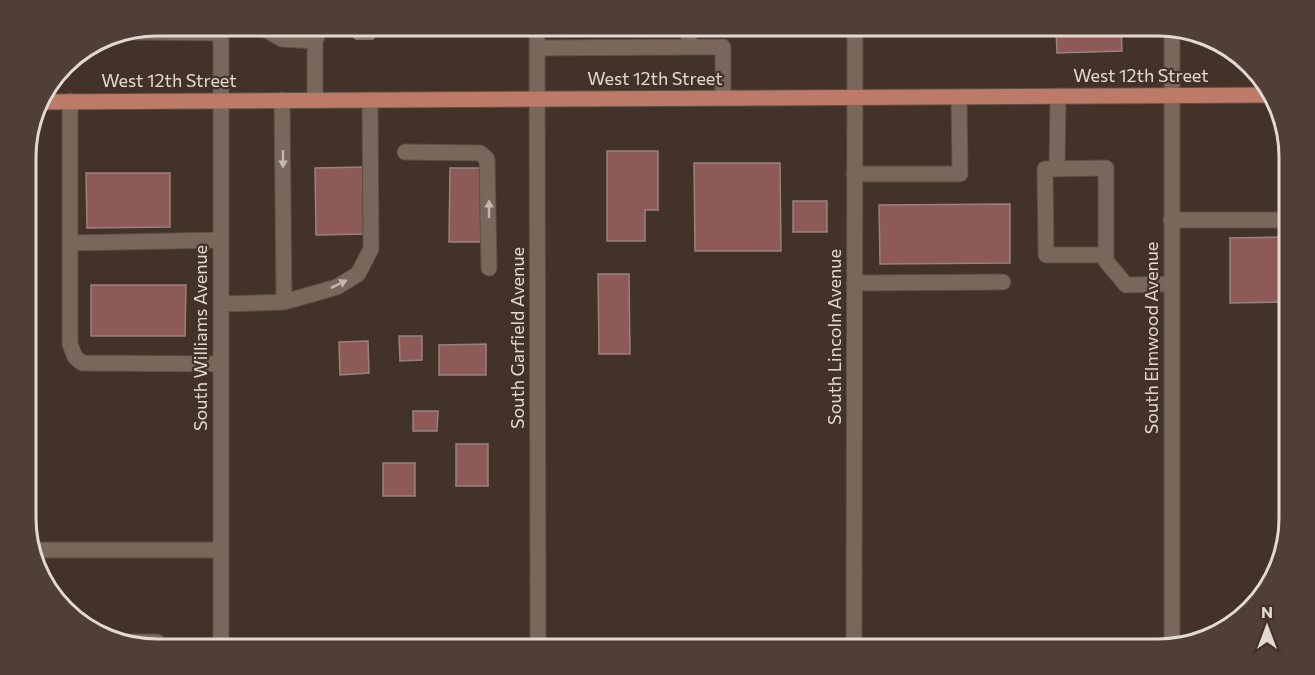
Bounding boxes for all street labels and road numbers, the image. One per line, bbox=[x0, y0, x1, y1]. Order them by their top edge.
street label: West 12th Street bbox=[1073, 64, 1209, 86]
street label: West 12th Street bbox=[587, 67, 723, 89]
street label: West 12th Street bbox=[101, 69, 237, 91]
street label: South Elmwood Avenue bbox=[1140, 242, 1162, 434]
street label: South Williams Avenue bbox=[189, 245, 211, 431]
street label: South Garfield Avenue bbox=[506, 247, 528, 429]
street label: South Lincoln Avenue bbox=[823, 249, 845, 425]

